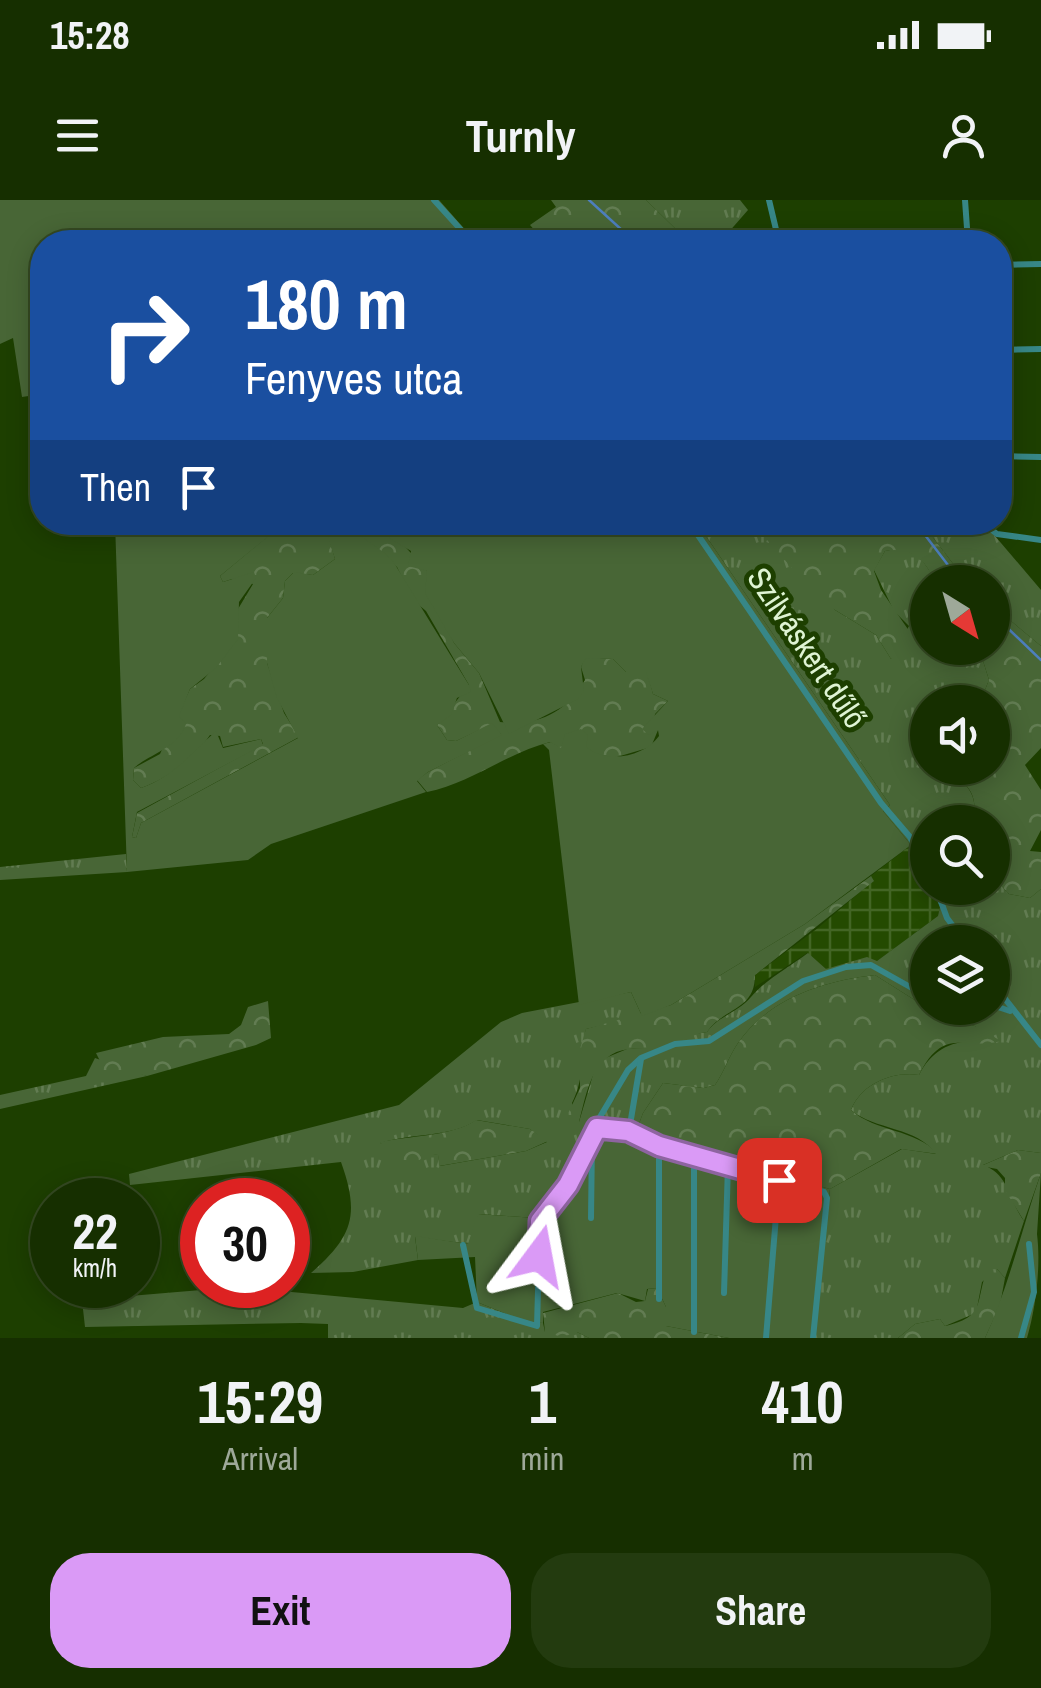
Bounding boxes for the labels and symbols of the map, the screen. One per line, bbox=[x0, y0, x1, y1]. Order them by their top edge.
street label: Szilváskert dűlő bbox=[738, 559, 877, 737]
north arrow bbox=[910, 565, 1010, 665]
pin bbox=[737, 1138, 822, 1223]
speed limit sign: 30 bbox=[180, 1178, 310, 1308]
position arrow bbox=[487, 1204, 591, 1308]

